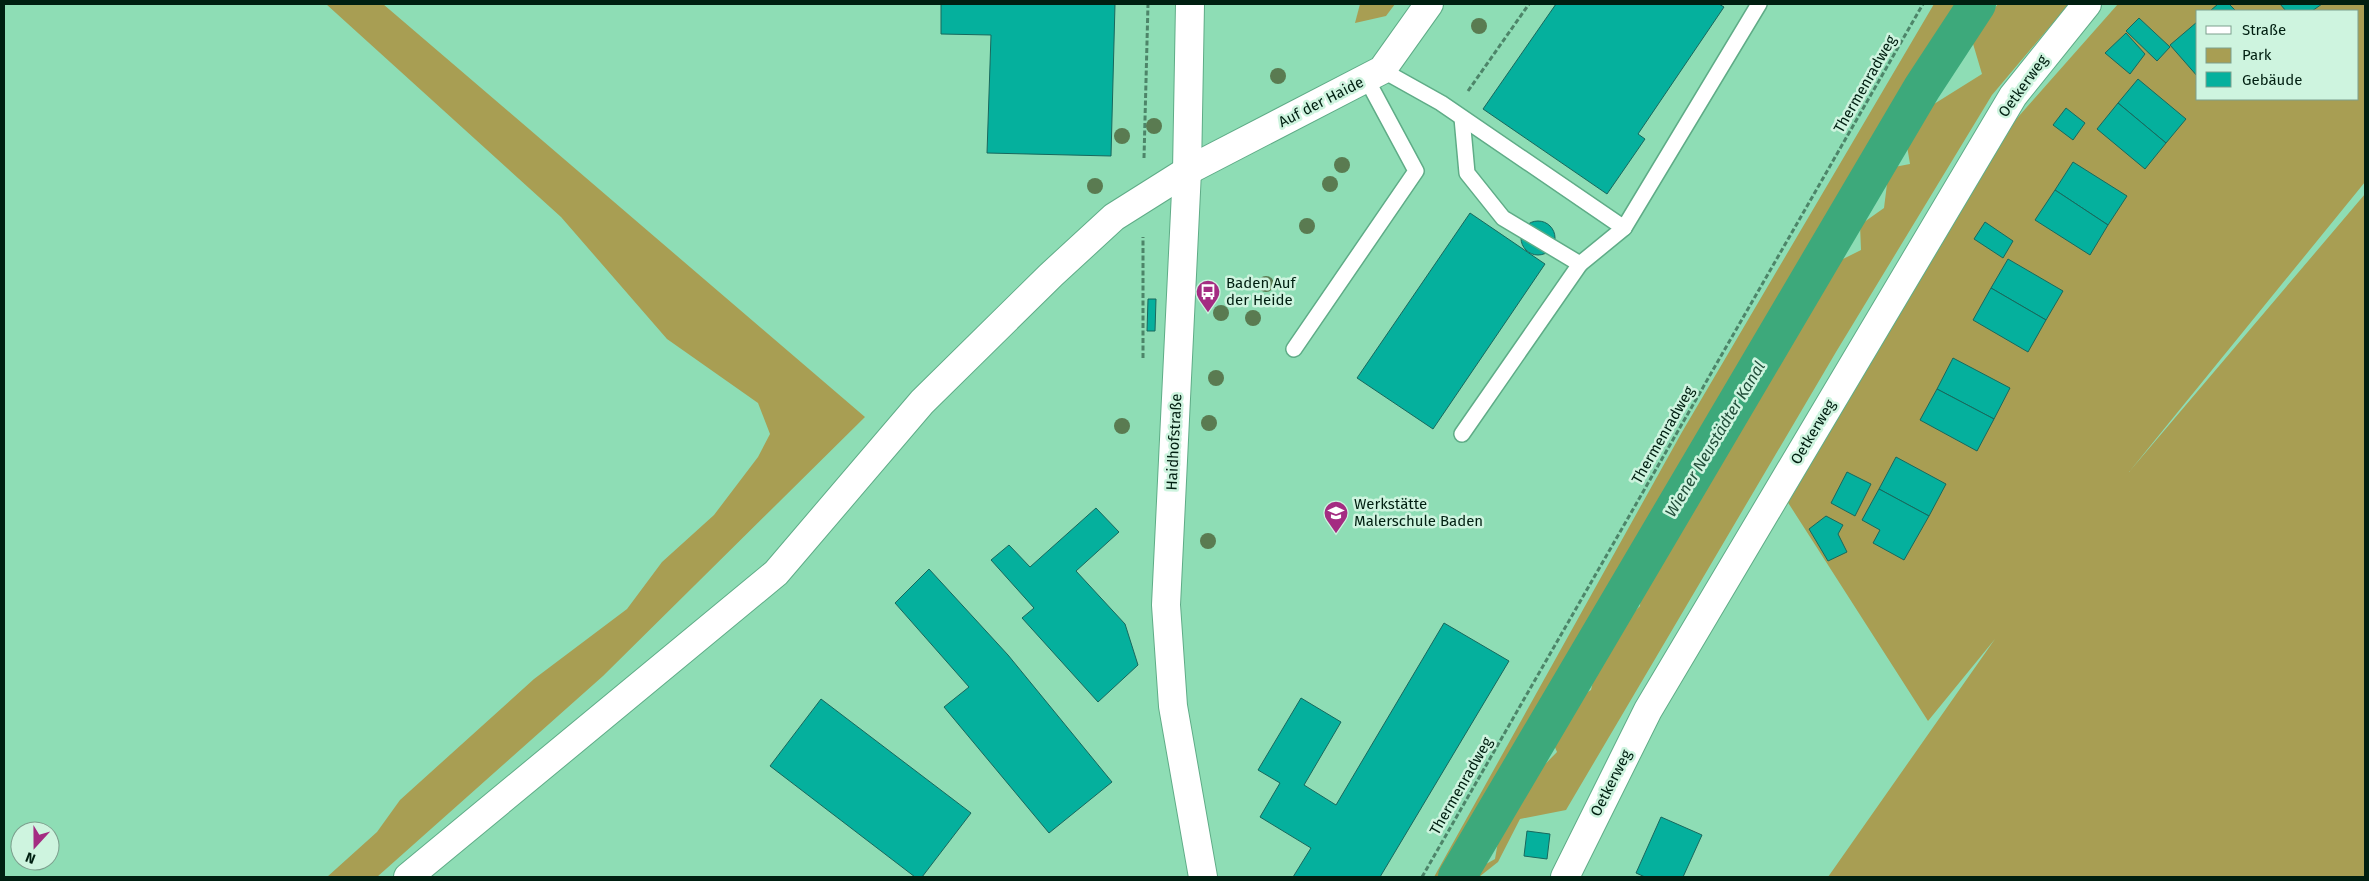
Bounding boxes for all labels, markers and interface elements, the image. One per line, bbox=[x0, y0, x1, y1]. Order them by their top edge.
legend bbox=[2196, 10, 2359, 100]
text: Straße bbox=[2242, 21, 2286, 39]
street label: Thermenradweg bbox=[1830, 32, 1900, 136]
text: Park bbox=[2242, 46, 2272, 64]
street label: Oetkerweg bbox=[1994, 51, 2052, 121]
text: Gebäude bbox=[2242, 71, 2302, 89]
street label: Auf der Haide bbox=[1275, 73, 1367, 131]
place label: Baden Auf der Heide bbox=[1226, 274, 1297, 309]
bus stop icon: Baden Auf der Heide bbox=[1195, 279, 1221, 313]
water label: Wiener Neustädter Kanal bbox=[1661, 358, 1769, 520]
street label: Thermenradweg bbox=[1628, 383, 1698, 487]
street label: Haidhofstraße bbox=[1162, 393, 1186, 491]
street label: Oetkerweg bbox=[1787, 396, 1839, 468]
place label: Werkstätte Malerschule Baden bbox=[1354, 495, 1483, 530]
school or university icon: Werkstätte Malerschule Baden bbox=[1323, 500, 1349, 534]
street label: Thermenradweg bbox=[1426, 734, 1496, 838]
street label: Oetkerweg bbox=[1587, 747, 1635, 819]
north arrow bbox=[10, 821, 60, 871]
text: N bbox=[23, 848, 38, 867]

